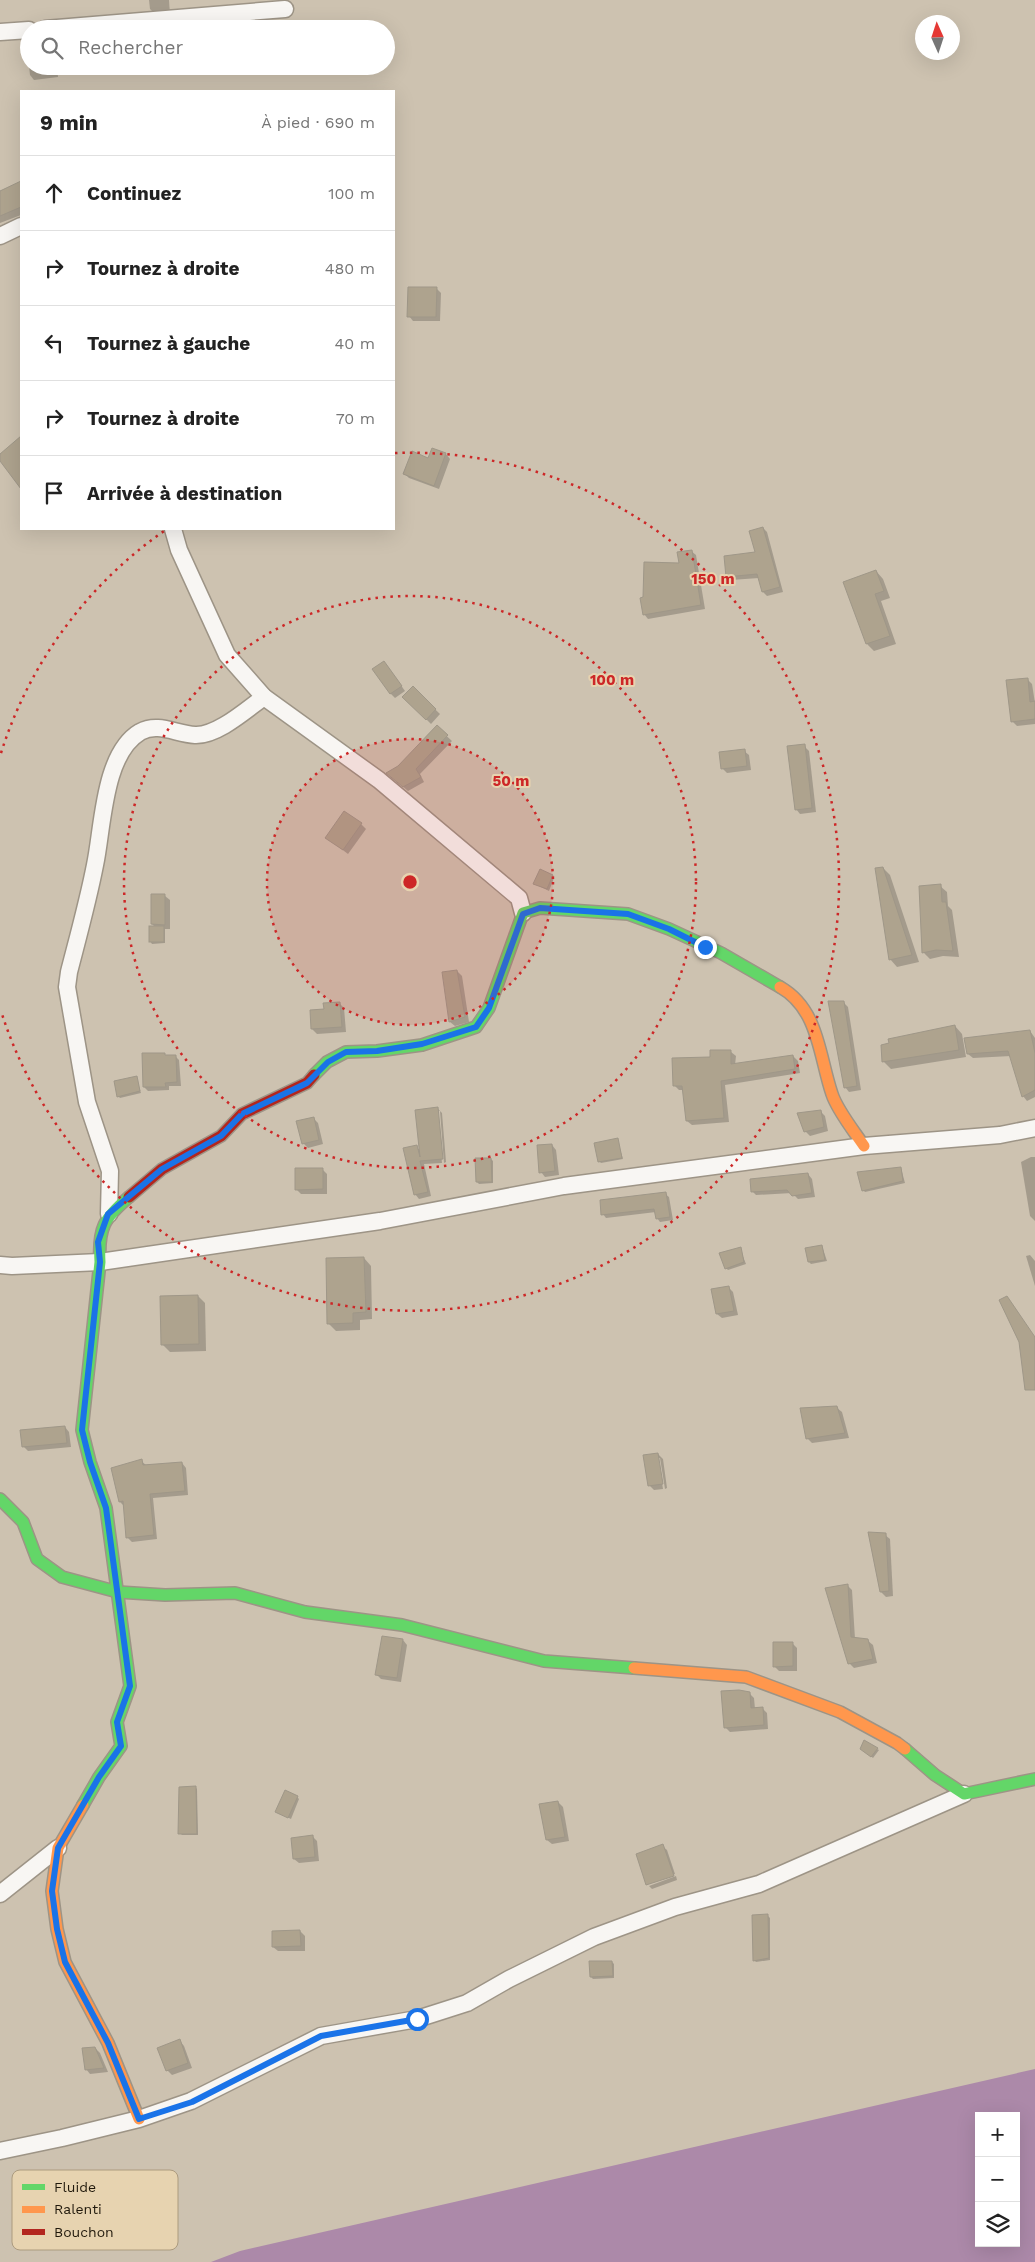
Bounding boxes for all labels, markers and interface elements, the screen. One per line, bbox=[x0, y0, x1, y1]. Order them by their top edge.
north arrow bbox=[915, 15, 960, 60]
search box bbox=[20, 20, 395, 75]
icon: search bbox=[38, 34, 66, 62]
text: Rechercher bbox=[78, 36, 183, 59]
text: 9 min bbox=[40, 110, 98, 135]
text: À pied · 690 m bbox=[261, 113, 375, 132]
icon: ahead bbox=[40, 179, 68, 207]
text: Continuez bbox=[87, 182, 181, 205]
text: 100 m bbox=[328, 184, 375, 203]
icon: right bbox=[40, 254, 68, 282]
text: Tournez à droite bbox=[87, 257, 239, 280]
text: 480 m bbox=[325, 259, 375, 278]
icon: left bbox=[40, 329, 68, 357]
text: Tournez à gauche bbox=[87, 332, 250, 355]
text: 40 m bbox=[335, 334, 375, 353]
icon: right bbox=[40, 404, 68, 432]
text: Tournez à droite bbox=[87, 407, 239, 430]
text: 70 m bbox=[336, 409, 375, 428]
icon: arrive bbox=[40, 479, 68, 507]
text: Arrivée à destination bbox=[87, 482, 282, 505]
text: 150 m bbox=[691, 570, 735, 588]
text: 100 m bbox=[590, 671, 634, 689]
text: 50 m bbox=[493, 772, 529, 790]
centre of rings bbox=[401, 873, 419, 891]
route end bbox=[694, 936, 717, 959]
route start bbox=[406, 2008, 429, 2031]
map controls bbox=[975, 2112, 1020, 2247]
button: + bbox=[975, 2112, 1020, 2157]
button: − bbox=[975, 2157, 1020, 2202]
legend bbox=[12, 2170, 178, 2250]
text: Fluide bbox=[54, 2179, 96, 2195]
text: Ralenti bbox=[54, 2201, 102, 2217]
button: layers bbox=[975, 2202, 1020, 2247]
text: Bouchon bbox=[54, 2224, 114, 2240]

